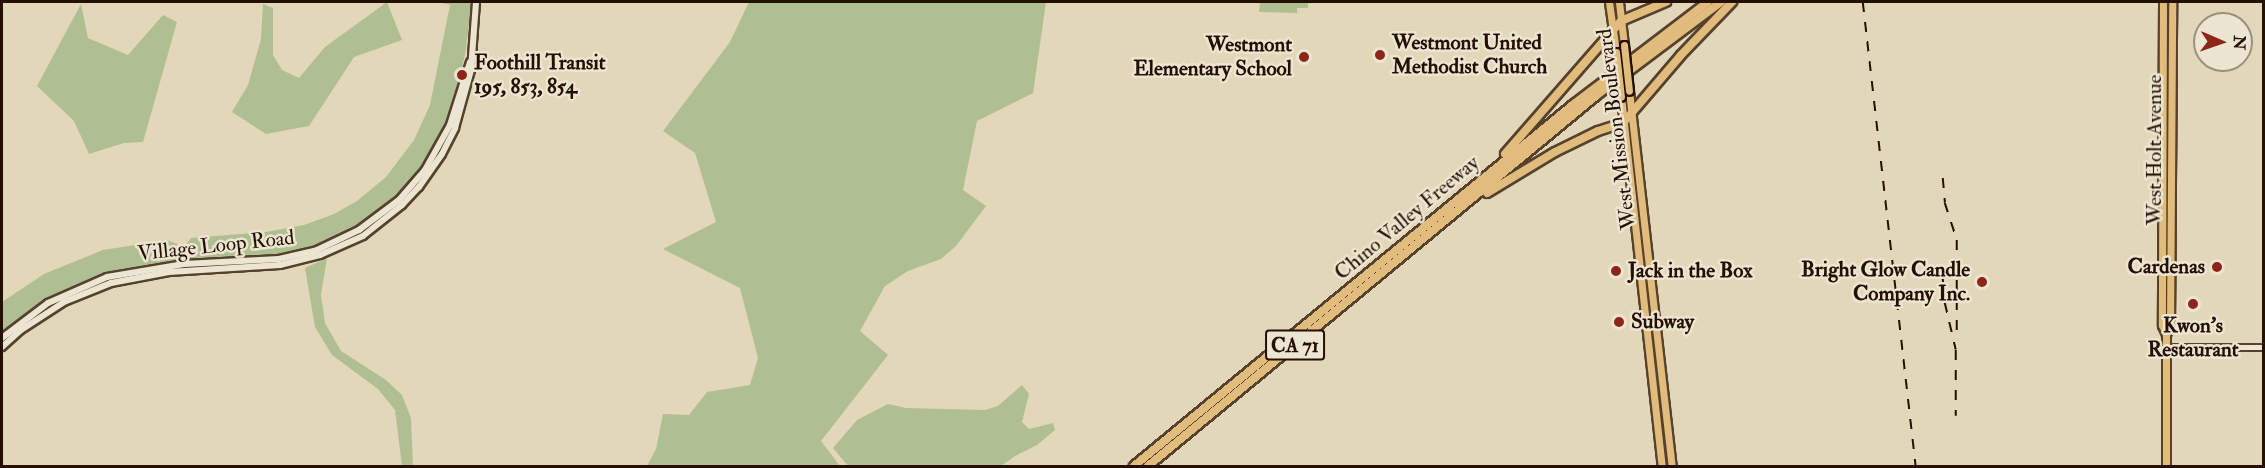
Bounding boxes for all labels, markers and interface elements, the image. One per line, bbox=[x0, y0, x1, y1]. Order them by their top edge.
north arrow bbox=[2193, 12, 2253, 72]
street label: West Mission Boulevard bbox=[1592, 27, 1642, 231]
place label: Westmont United Methodist Church bbox=[1392, 30, 1547, 80]
place label: Westmont Elementary School bbox=[1134, 32, 1292, 82]
text: N bbox=[2229, 35, 2249, 50]
marker: Westmont United Methodist Church bbox=[1373, 48, 1387, 62]
place label: Foothill Transit 195, 853, 854 bbox=[474, 50, 606, 100]
marker: Westmont Elementary School bbox=[1297, 50, 1311, 64]
marker: Foothill Transit 195, 853, 854 bbox=[455, 68, 469, 82]
street label: West Holt Avenue bbox=[2142, 75, 2168, 225]
street label: Chino Valley Freeway bbox=[1330, 150, 1484, 286]
street label: Village Loop Road bbox=[136, 225, 296, 267]
place label: Cardenas bbox=[2128, 254, 2205, 280]
place label: Bright Glow Candle Company Inc. bbox=[1801, 257, 1970, 307]
place label: Jack in the Box bbox=[1628, 258, 1752, 284]
marker: Cardenas bbox=[2210, 260, 2224, 274]
marker: Jack in the Box bbox=[1609, 264, 1623, 278]
marker: Bright Glow Candle Company Inc. bbox=[1975, 275, 1989, 289]
marker: Kwon's Restaurant bbox=[2186, 297, 2200, 311]
place label: Subway bbox=[1631, 309, 1694, 335]
place label: Kwon's Restaurant bbox=[2147, 313, 2239, 363]
marker: Subway bbox=[1612, 315, 1626, 329]
road number: CA 71 bbox=[1265, 328, 1325, 362]

